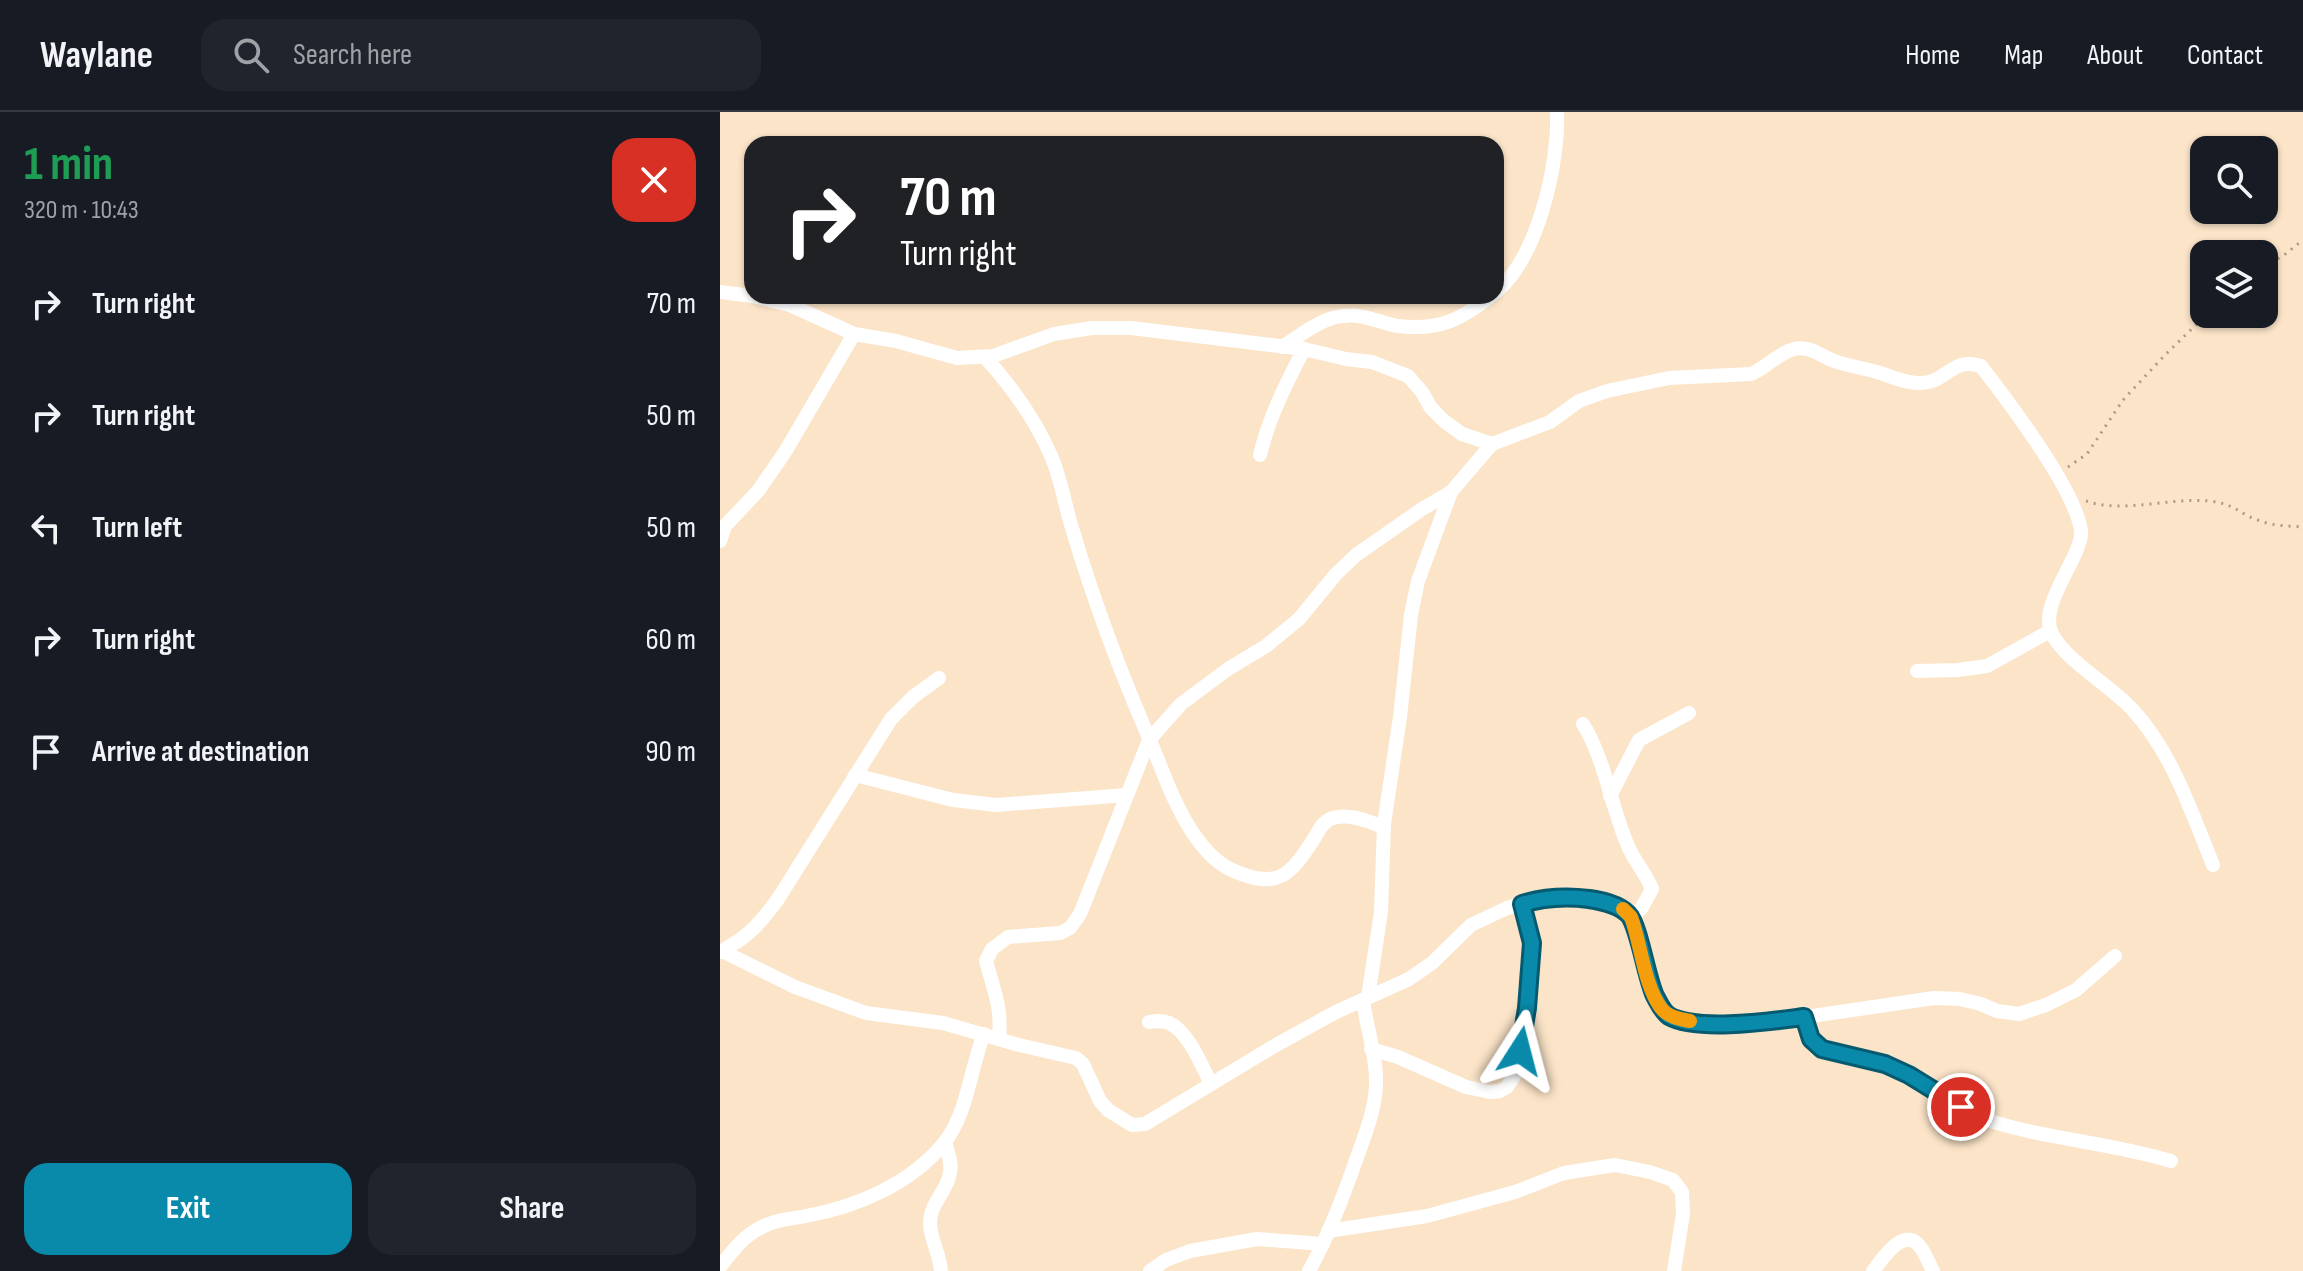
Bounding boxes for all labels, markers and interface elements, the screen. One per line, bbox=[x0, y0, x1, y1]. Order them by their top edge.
search box bbox=[201, 19, 761, 91]
text: Waylane bbox=[40, 33, 153, 78]
icon: search bbox=[229, 33, 273, 77]
text: Search here bbox=[293, 37, 412, 73]
text: Home bbox=[1905, 39, 1960, 72]
text: Map bbox=[2004, 39, 2043, 72]
text: About bbox=[2087, 39, 2143, 72]
text: Contact bbox=[2187, 39, 2263, 72]
text: 1 min bbox=[24, 136, 113, 193]
map controls bbox=[2190, 136, 2278, 328]
button: search bbox=[2190, 136, 2278, 224]
button: close bbox=[612, 138, 696, 222]
text: 70 m bbox=[900, 165, 997, 232]
icon: right bbox=[768, 168, 872, 272]
text: 320 m · 10:43 bbox=[24, 195, 139, 226]
text: Turn right bbox=[900, 233, 1017, 276]
button: layers bbox=[2190, 240, 2278, 328]
icon: right bbox=[24, 282, 68, 326]
text: Turn right bbox=[92, 286, 195, 322]
text: 70 m bbox=[647, 286, 696, 322]
icon: right bbox=[24, 394, 68, 438]
text: Turn right bbox=[92, 398, 195, 434]
text: 50 m bbox=[647, 398, 696, 434]
icon: left bbox=[24, 506, 68, 550]
text: Turn left bbox=[92, 510, 182, 546]
text: 50 m bbox=[647, 510, 696, 546]
icon: right bbox=[24, 618, 68, 662]
text: Turn right bbox=[92, 622, 195, 658]
text: 60 m bbox=[645, 622, 696, 658]
icon: arrive bbox=[24, 730, 68, 774]
text: Arrive at destination bbox=[92, 734, 309, 770]
text: 90 m bbox=[645, 734, 696, 770]
position arrow bbox=[1478, 1009, 1562, 1093]
pin bbox=[1927, 1073, 1995, 1141]
icon: arrive bbox=[1939, 1085, 1983, 1129]
button: Exit bbox=[24, 1163, 352, 1255]
button: Share bbox=[368, 1163, 696, 1255]

